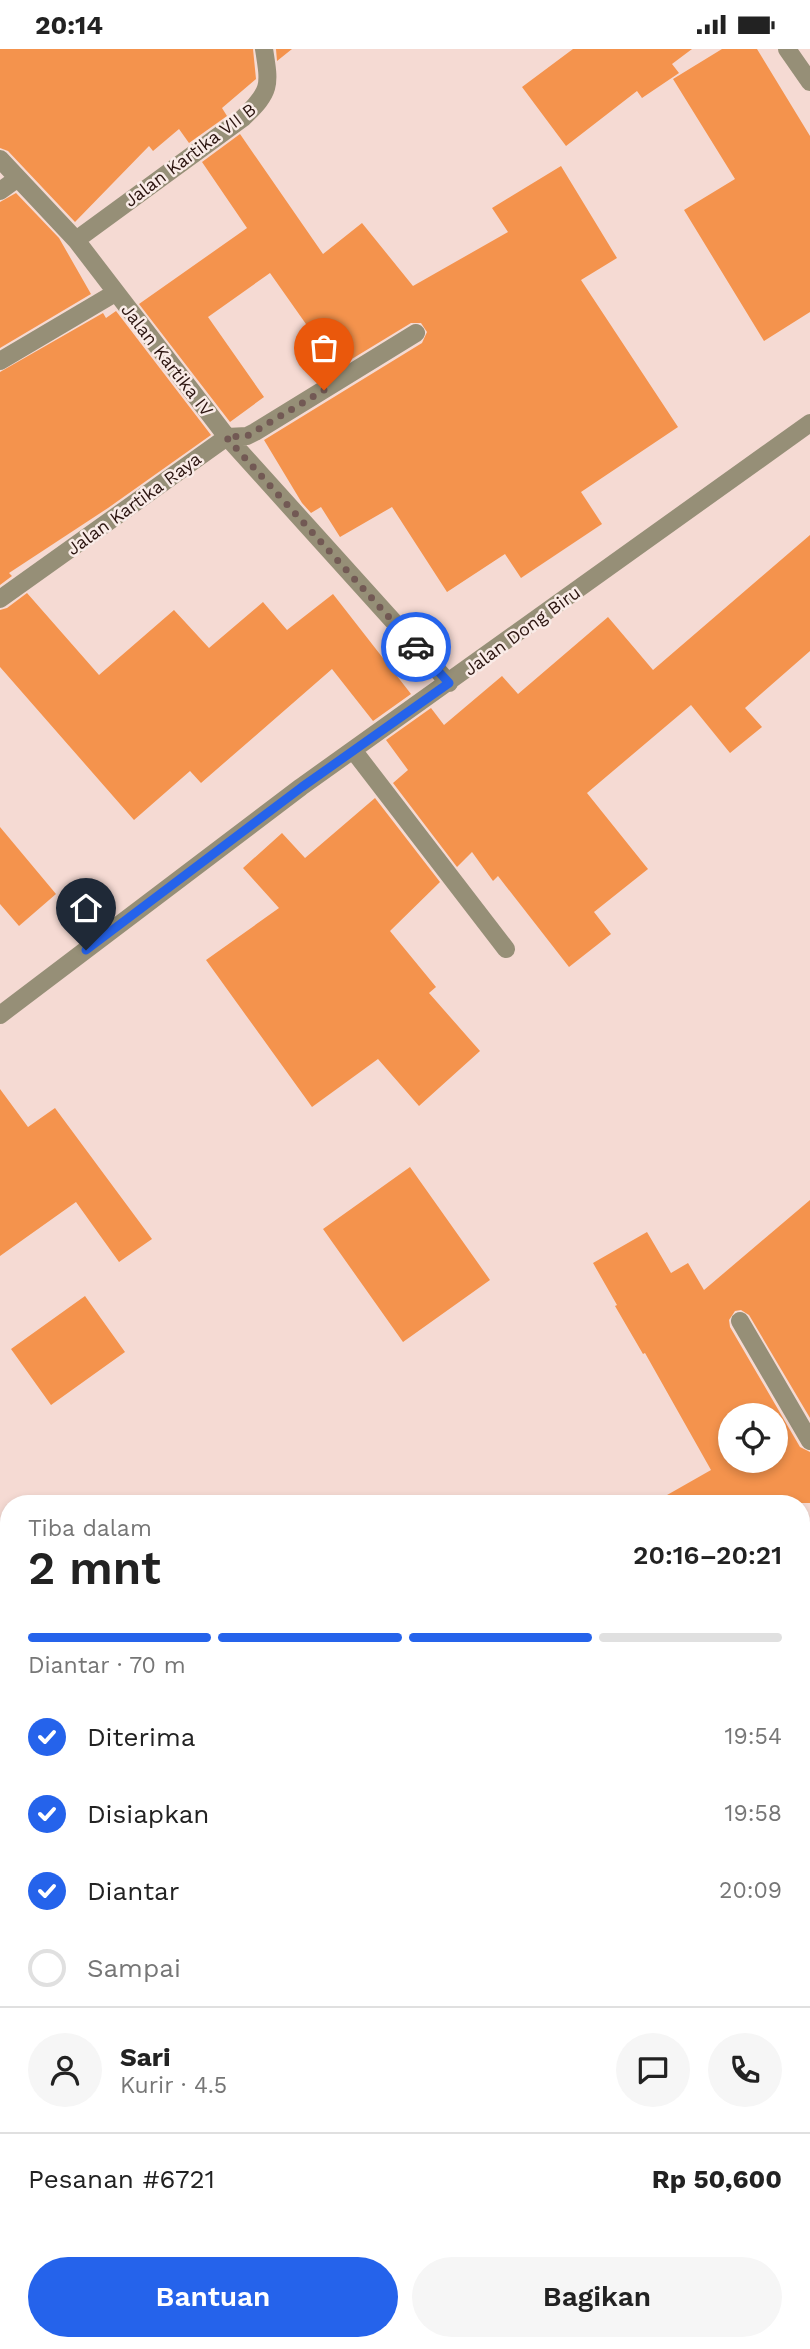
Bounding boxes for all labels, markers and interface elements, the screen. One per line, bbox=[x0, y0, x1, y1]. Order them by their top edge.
text: 20:14 bbox=[35, 10, 103, 40]
street label: Jalan Kartika VII B bbox=[120, 98, 260, 211]
street label: Jalan Kartika IV bbox=[117, 299, 218, 420]
pin bbox=[294, 318, 354, 390]
icon: bag bbox=[305, 329, 343, 367]
street label: Jalan Kartika Raya bbox=[63, 448, 205, 559]
street label: Jalan Dong Biru bbox=[459, 581, 584, 680]
courier bbox=[381, 612, 451, 682]
icon: car bbox=[397, 628, 435, 666]
pin bbox=[56, 878, 116, 950]
icon: home bbox=[67, 889, 105, 927]
map controls bbox=[718, 1403, 788, 1473]
button: locate bbox=[718, 1403, 788, 1473]
text: Tiba dalam bbox=[28, 1515, 152, 1542]
text: 20:16–20:21 bbox=[633, 1540, 782, 1570]
text: 2 mnt bbox=[28, 1541, 161, 1595]
text: Diantar · 70 m bbox=[28, 1652, 186, 1679]
icon: check bbox=[28, 1718, 66, 1756]
text: Diterima bbox=[87, 1722, 195, 1752]
text: 19:54 bbox=[725, 1723, 782, 1750]
icon: check bbox=[28, 1795, 66, 1833]
text: Disiapkan bbox=[87, 1799, 209, 1829]
text: 19:58 bbox=[724, 1800, 782, 1827]
icon: check bbox=[28, 1872, 66, 1910]
text: Diantar bbox=[87, 1876, 179, 1906]
text: 20:09 bbox=[719, 1877, 782, 1904]
text: Sampai bbox=[87, 1953, 181, 1983]
button: person bbox=[28, 2033, 102, 2107]
button: chat bbox=[616, 2033, 690, 2107]
button: phone bbox=[708, 2033, 782, 2107]
text: Sari bbox=[120, 2042, 170, 2072]
text: Kurir · 4.5 bbox=[120, 2072, 227, 2099]
text: Pesanan #6721 bbox=[28, 2164, 215, 2194]
text: Rp 50,600 bbox=[652, 2164, 782, 2194]
button: Bantuan bbox=[28, 2257, 398, 2337]
button: Bagikan bbox=[412, 2257, 782, 2337]

